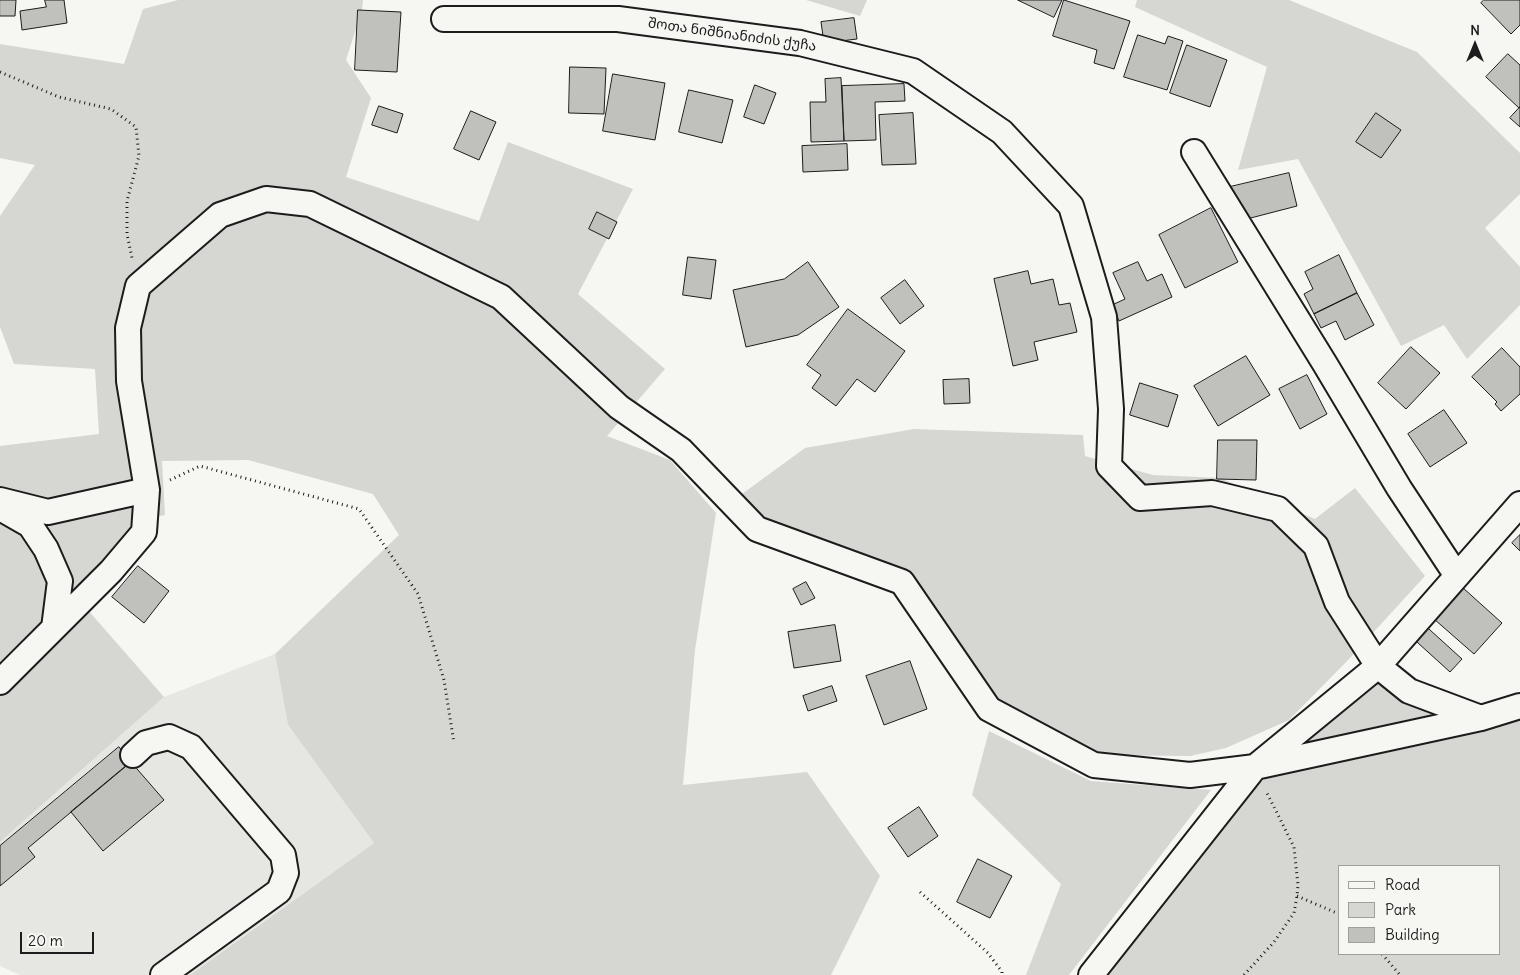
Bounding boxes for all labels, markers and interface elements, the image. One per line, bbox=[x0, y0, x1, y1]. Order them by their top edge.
street label: შოთა ნიშნიანიძის ქუჩა bbox=[647, 15, 817, 55]
north arrow bbox=[1450, 20, 1500, 70]
text: N bbox=[1470, 21, 1480, 39]
legend bbox=[1338, 865, 1500, 955]
text: Road bbox=[1385, 875, 1420, 894]
text: Park bbox=[1385, 900, 1416, 919]
scale bar bbox=[22, 922, 96, 954]
text: Building bbox=[1385, 925, 1440, 944]
text: 20 m bbox=[28, 931, 63, 950]

